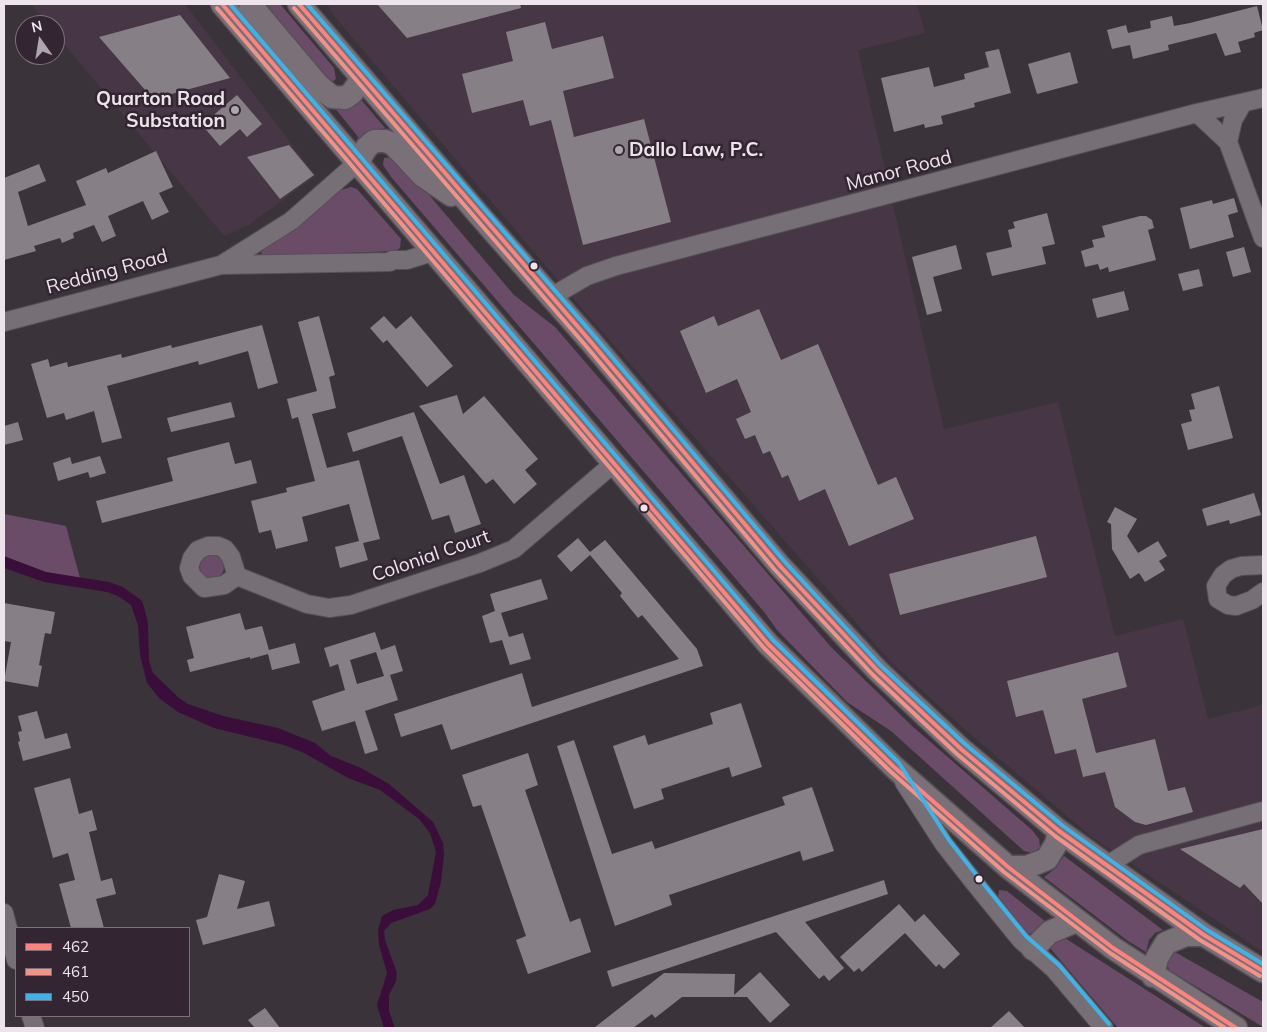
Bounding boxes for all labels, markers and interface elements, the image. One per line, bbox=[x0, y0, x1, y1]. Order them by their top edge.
north arrow bbox=[15, 15, 65, 65]
text: N bbox=[30, 16, 44, 36]
place label: Quarton Road Substation bbox=[96, 88, 225, 132]
marker: Quarton Road Substation bbox=[229, 104, 241, 116]
place label: Dallo Law, P.C. bbox=[629, 139, 763, 161]
marker: Dallo Law, P.C. bbox=[613, 144, 625, 156]
street label: Manor Road bbox=[844, 146, 954, 196]
street label: Redding Road bbox=[44, 245, 170, 299]
unlabelled marker bbox=[529, 261, 539, 271]
unlabelled marker bbox=[639, 503, 649, 513]
street label: Colonial Court bbox=[369, 525, 493, 587]
unlabelled marker bbox=[974, 874, 984, 884]
legend bbox=[15, 927, 190, 1017]
text: 462 bbox=[62, 937, 89, 956]
text: 461 bbox=[62, 962, 89, 981]
text: 450 bbox=[62, 987, 89, 1006]

